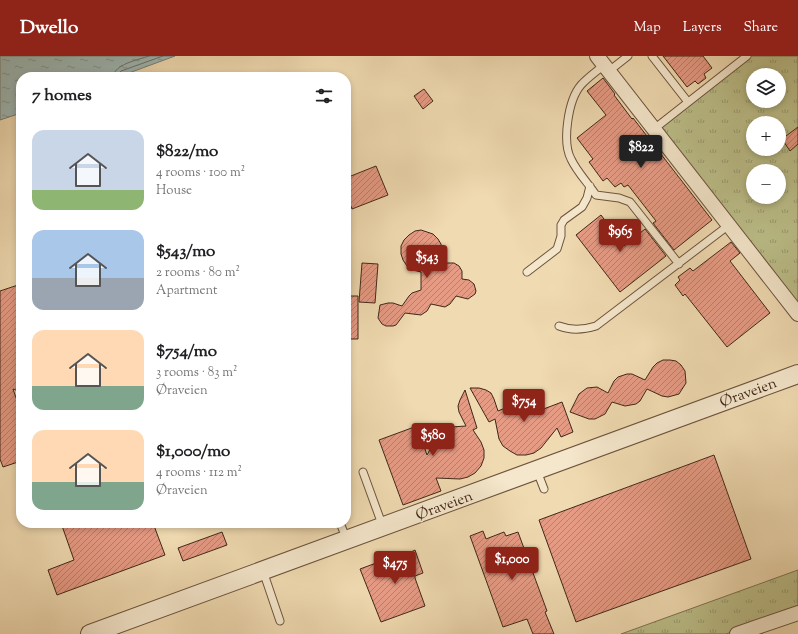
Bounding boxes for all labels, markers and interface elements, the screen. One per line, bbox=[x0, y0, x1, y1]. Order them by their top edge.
text: Dwello bbox=[20, 15, 78, 42]
text: Map bbox=[634, 18, 661, 38]
text: Layers bbox=[683, 18, 721, 38]
text: Share bbox=[743, 18, 778, 38]
map controls bbox=[746, 68, 786, 204]
button: layers bbox=[746, 68, 786, 108]
text: 7 homes bbox=[32, 84, 92, 108]
icon: filters bbox=[313, 85, 335, 107]
button: + bbox=[746, 116, 786, 156]
pin: $822 bbox=[617, 135, 665, 169]
text: $822 bbox=[628, 139, 654, 157]
text: $822/mo bbox=[156, 140, 218, 164]
icon: home bbox=[64, 146, 112, 194]
text: 4 rooms · 100 m² bbox=[156, 164, 245, 182]
button: − bbox=[746, 164, 786, 204]
text: House bbox=[156, 182, 192, 200]
pin: $965 bbox=[596, 219, 644, 253]
text: $965 bbox=[608, 223, 632, 241]
text: $543/mo bbox=[156, 240, 215, 264]
pin: $543 bbox=[403, 245, 451, 279]
icon: home bbox=[64, 246, 112, 294]
text: $543 bbox=[415, 249, 439, 267]
text: 2 rooms · 80 m² bbox=[156, 264, 240, 282]
text: Apartment bbox=[156, 282, 217, 300]
text: $754/mo bbox=[156, 340, 217, 364]
icon: home bbox=[64, 346, 112, 394]
text: 3 rooms · 83 m² bbox=[156, 364, 237, 382]
street label: Øraveien bbox=[717, 373, 780, 413]
text: Øraveien bbox=[156, 382, 208, 400]
pin: $754 bbox=[500, 389, 548, 423]
text: $754 bbox=[512, 393, 536, 411]
pin: $580 bbox=[409, 423, 457, 457]
text: $580 bbox=[421, 427, 445, 445]
text: $1,000/mo bbox=[156, 440, 230, 464]
icon: home bbox=[64, 446, 112, 494]
text: 4 rooms · 112 m² bbox=[156, 464, 242, 482]
text: Øraveien bbox=[156, 482, 208, 500]
street label: Øraveien bbox=[413, 486, 476, 526]
pin: $1,000 bbox=[479, 547, 545, 581]
pin: $475 bbox=[371, 551, 419, 585]
text: $1,000 bbox=[495, 551, 529, 569]
text: $475 bbox=[383, 555, 407, 573]

